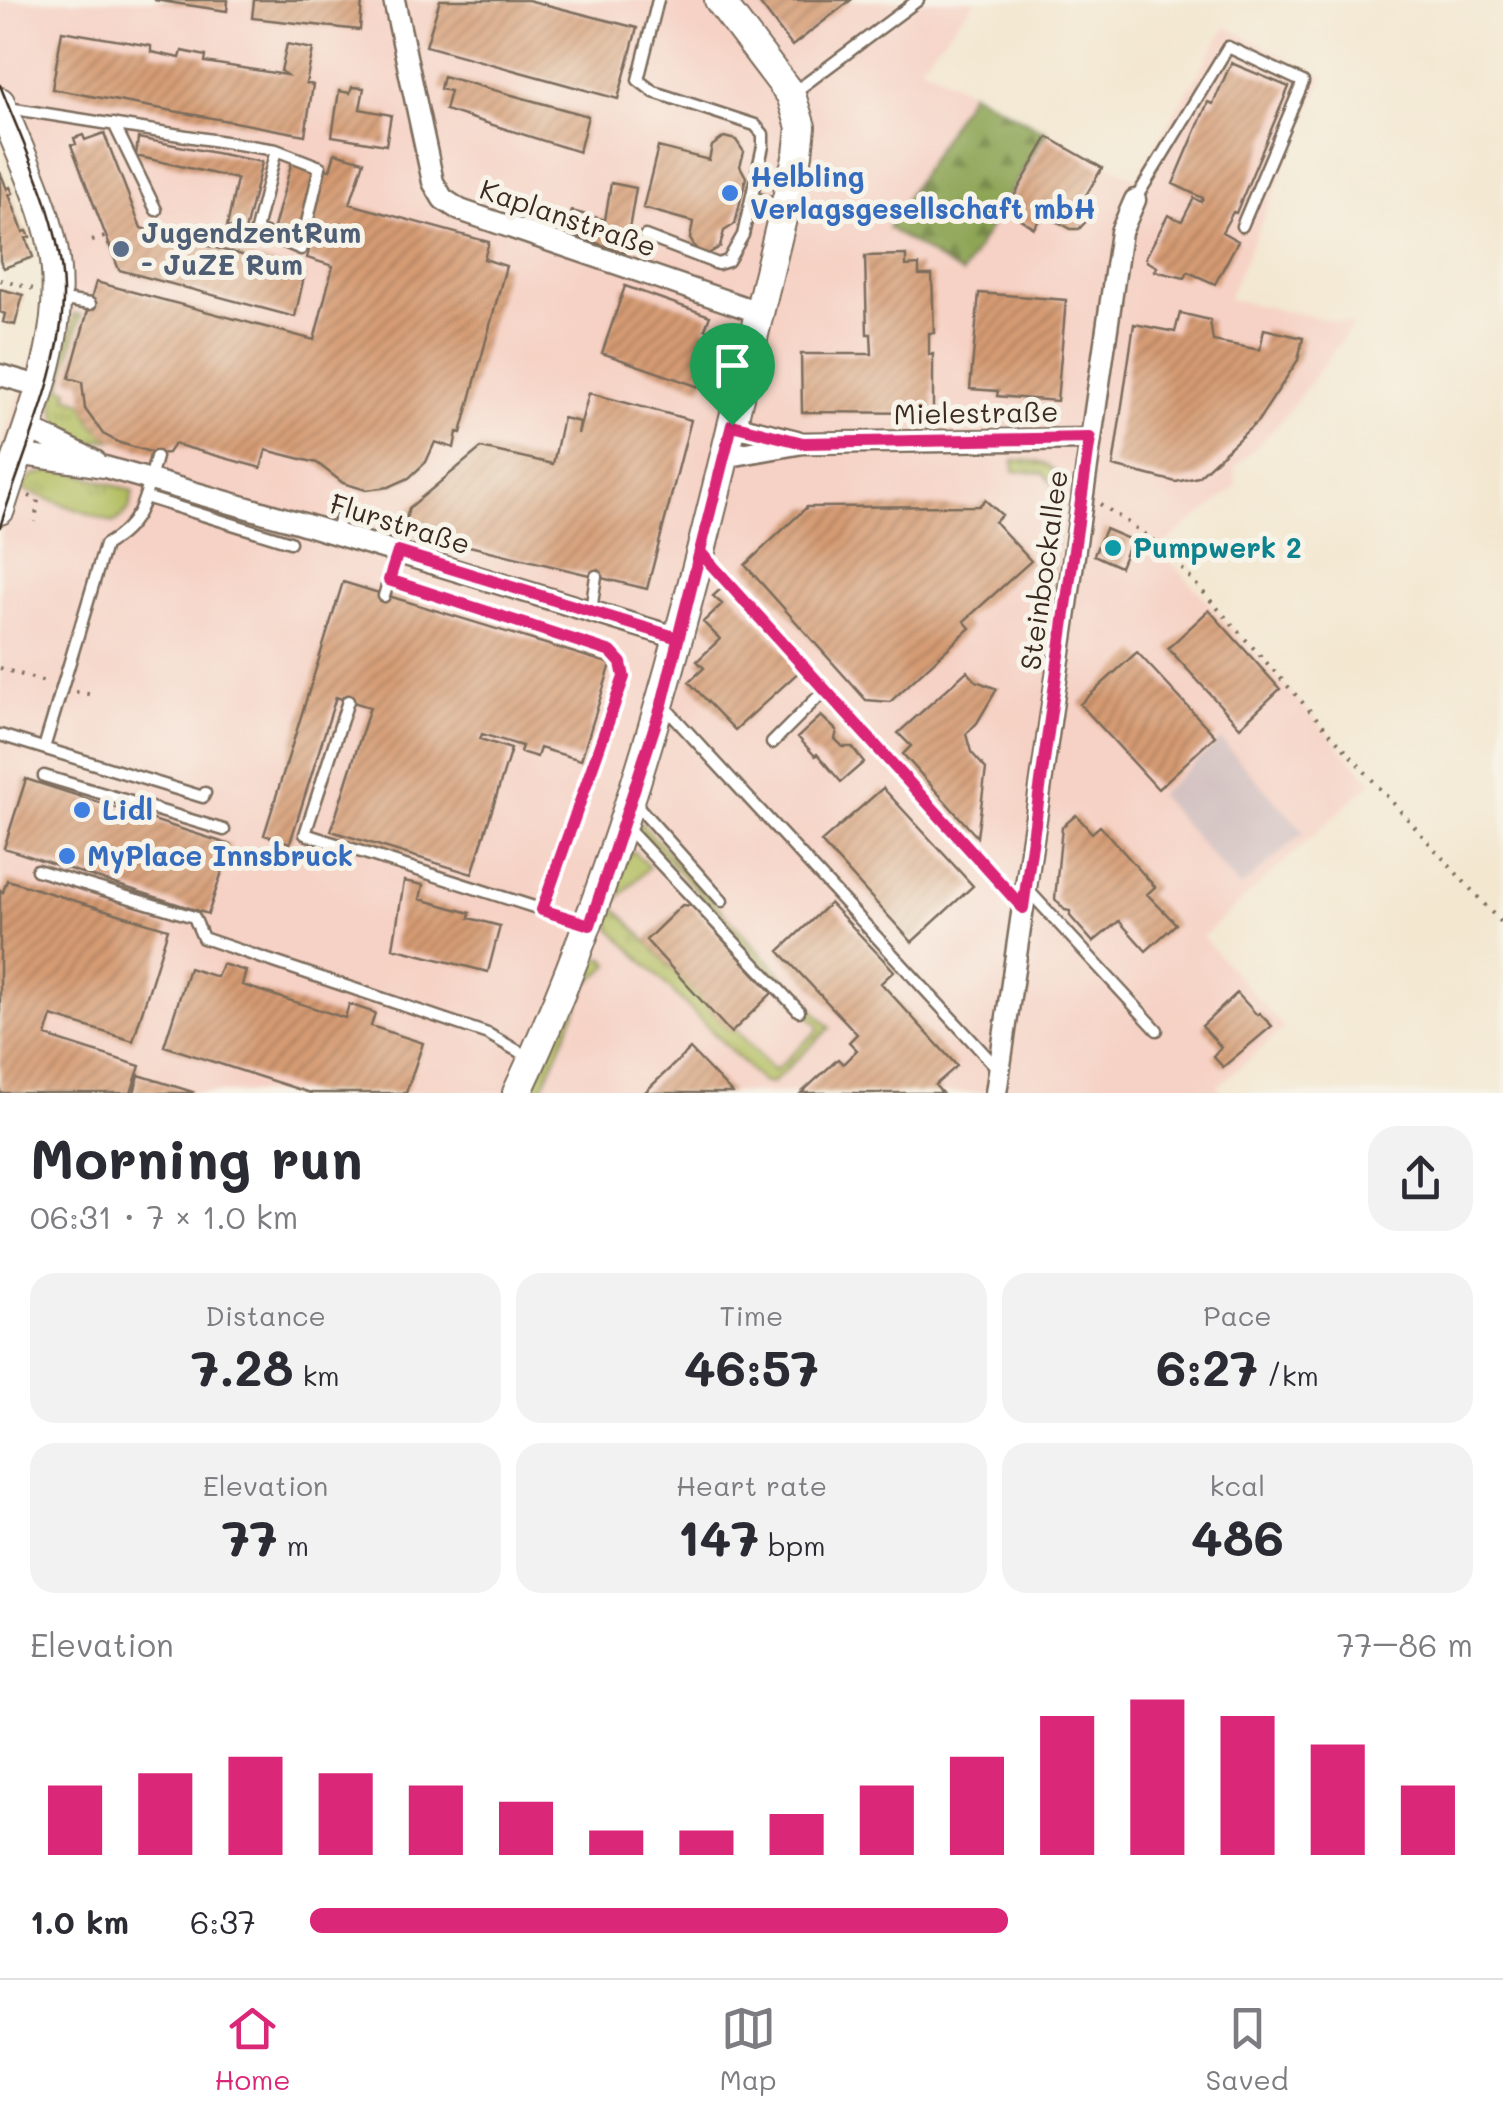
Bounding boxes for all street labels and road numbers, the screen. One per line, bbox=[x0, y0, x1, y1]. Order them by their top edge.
street label: Kaplanstraße bbox=[475, 170, 661, 264]
street label: Mielestraße bbox=[893, 393, 1059, 431]
street label: Steinbockallee bbox=[1011, 468, 1075, 672]
street label: Flurstraße bbox=[326, 485, 475, 561]

